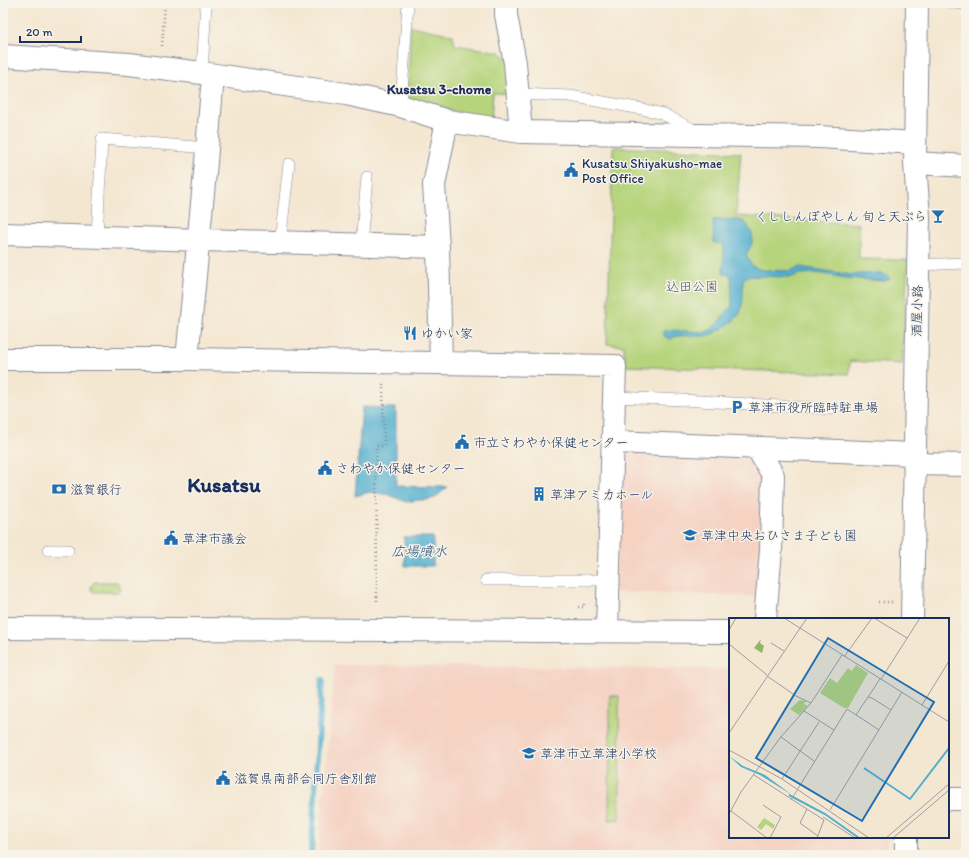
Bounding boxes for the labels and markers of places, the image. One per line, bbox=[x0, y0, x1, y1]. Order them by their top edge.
place label: Kusatsu Shiyakusho-mae Post Office bbox=[582, 156, 722, 186]
public building icon: Kusatsu Shiyakusho-mae Post Office bbox=[563, 162, 579, 178]
bar icon: くししんぼやしん 旬と天ぷら bbox=[930, 208, 946, 224]
place label: くししんぼやしん 旬と天ぷら bbox=[755, 209, 927, 224]
restaurant icon: ゆかい家 bbox=[402, 325, 418, 341]
place label: ゆかい家 bbox=[421, 326, 473, 341]
parking icon: 草津市役所臨時駐車場 bbox=[729, 399, 745, 415]
place label: 草津市役所臨時駐車場 bbox=[748, 400, 878, 415]
public building icon: 市立さわやか保健センター bbox=[454, 434, 470, 450]
place label: 市立さわやか保健センター bbox=[473, 435, 628, 450]
public building icon: さわやか保健センター bbox=[317, 460, 333, 476]
place label: さわやか保健センター bbox=[336, 461, 465, 476]
bank icon: 滋賀銀行 bbox=[51, 481, 67, 497]
place label: 滋賀銀行 bbox=[70, 482, 122, 497]
building icon: 草津アミカホール bbox=[531, 486, 547, 502]
place label: 草津アミカホール bbox=[550, 487, 653, 502]
school or university icon: 草津中央おひさま子ども園 bbox=[682, 527, 698, 543]
place label: 草津中央おひさま子ども園 bbox=[701, 528, 857, 543]
public building icon: 草津市議会 bbox=[163, 530, 179, 546]
place label: 草津市議会 bbox=[182, 531, 247, 546]
school or university icon: 草津市立草津小学校 bbox=[521, 745, 537, 761]
place label: 草津市立草津小学校 bbox=[540, 746, 657, 761]
public building icon: 滋賀県南部合同庁舎別館 bbox=[215, 770, 231, 786]
place label: 滋賀県南部合同庁舎別館 bbox=[234, 771, 377, 786]

